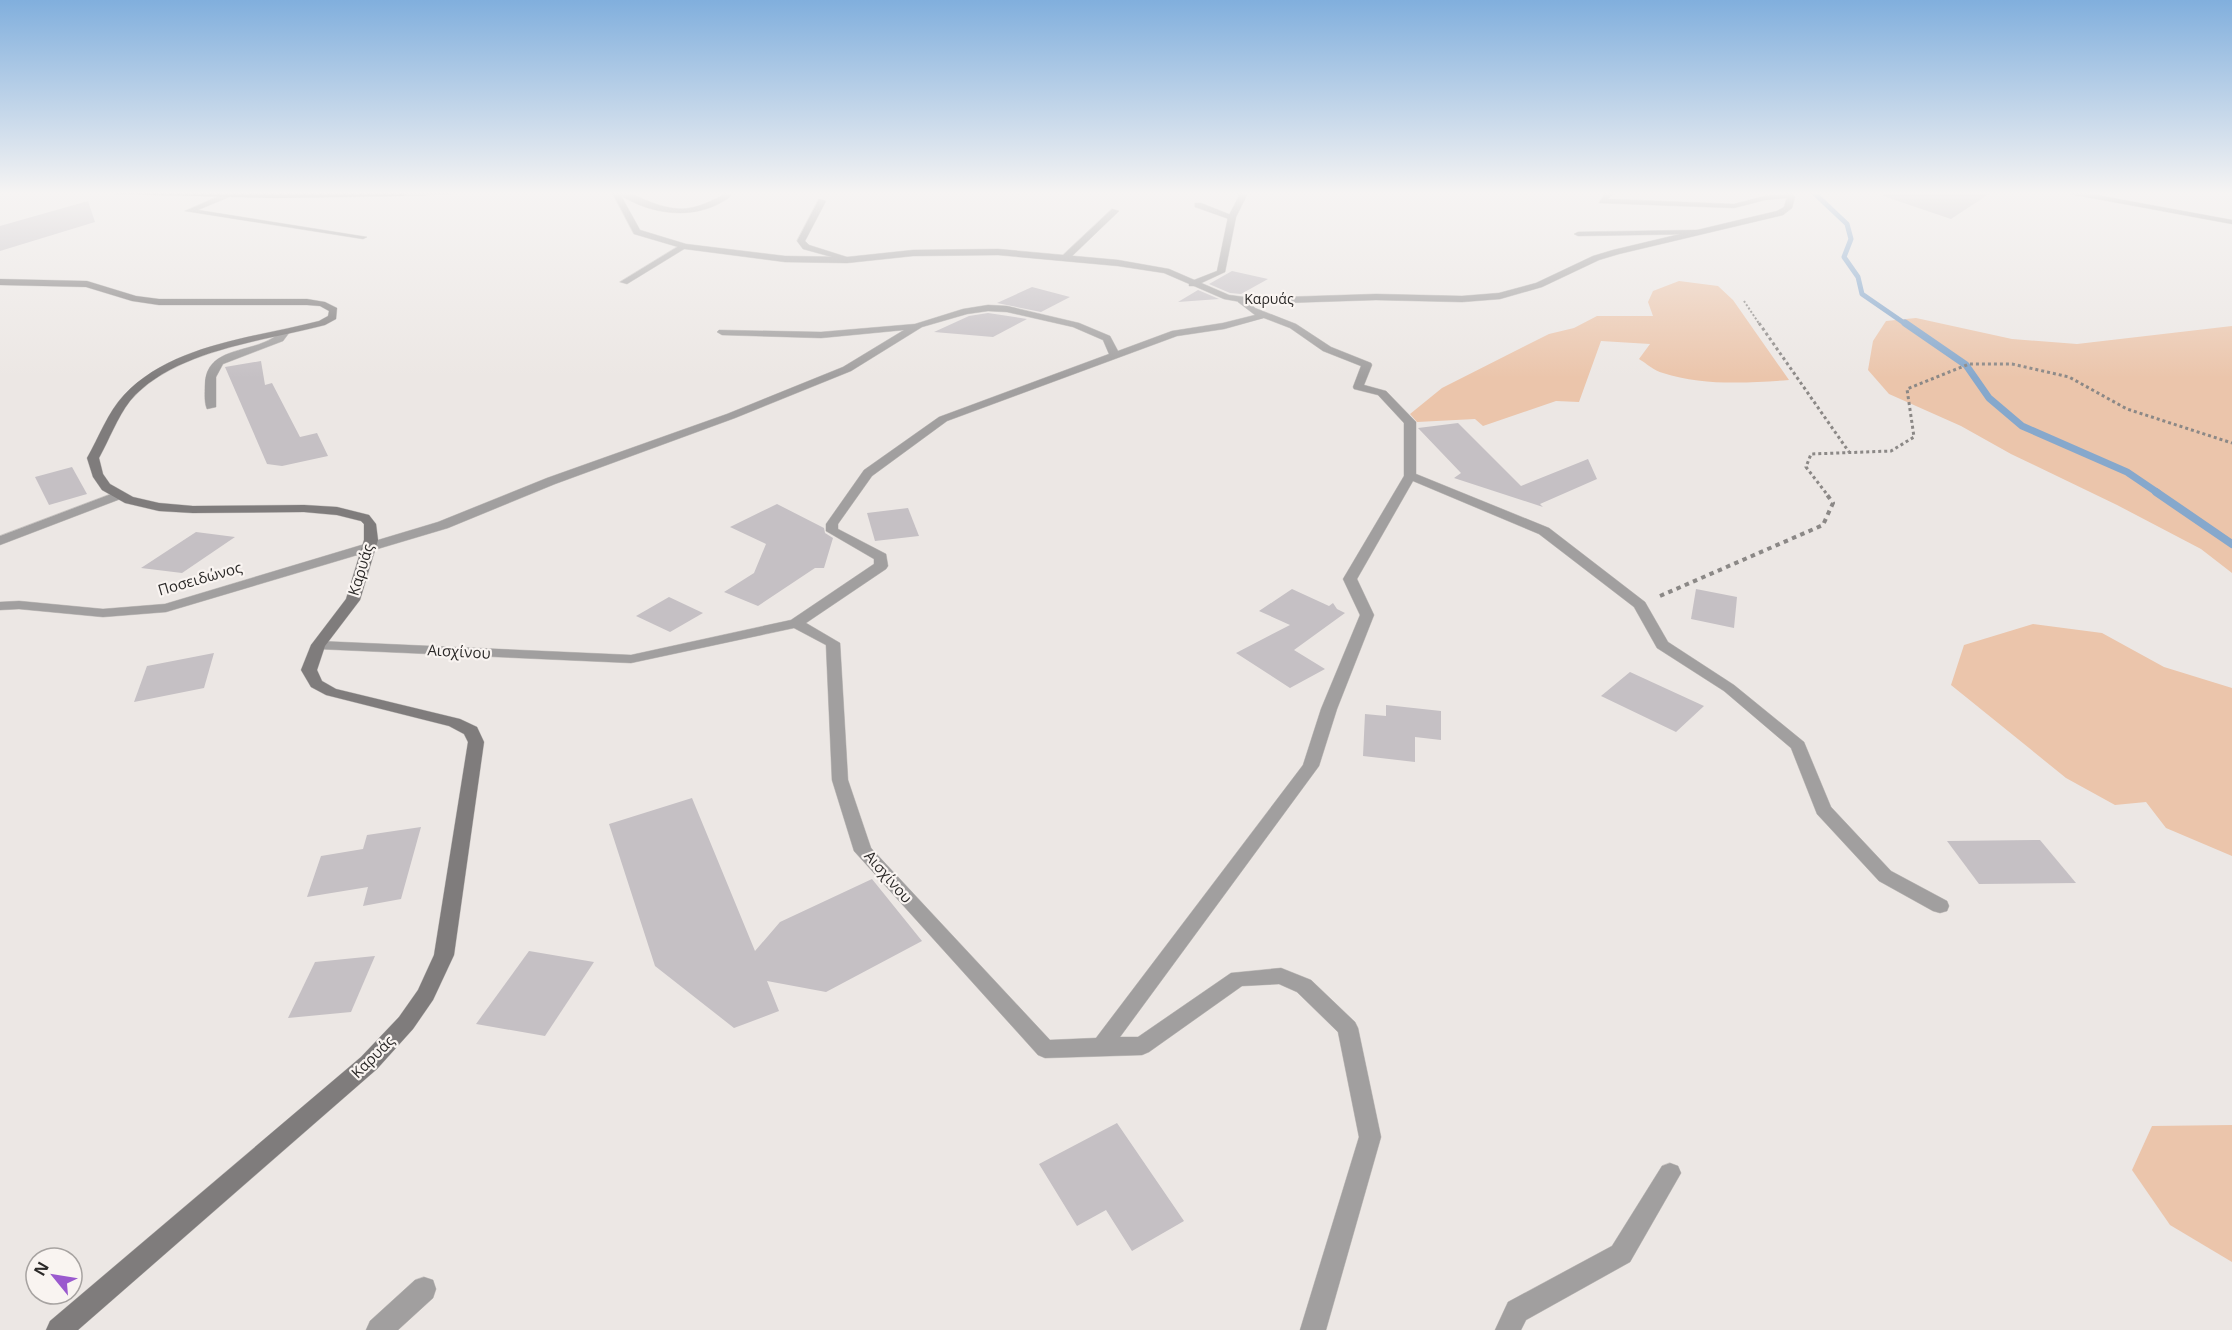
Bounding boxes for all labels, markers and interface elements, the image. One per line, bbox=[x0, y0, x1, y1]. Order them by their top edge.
street label: Καρυάς bbox=[1244, 289, 1294, 308]
street label: Καρυάς bbox=[343, 541, 377, 598]
street label: Ποσειδώνος bbox=[155, 557, 244, 600]
street label: Αισχίνου bbox=[427, 639, 491, 663]
street label: Αισχίνου bbox=[860, 846, 917, 907]
street label: Καρυάς bbox=[347, 1031, 398, 1082]
north arrow bbox=[24, 1246, 84, 1306]
text: N bbox=[28, 1257, 54, 1280]

